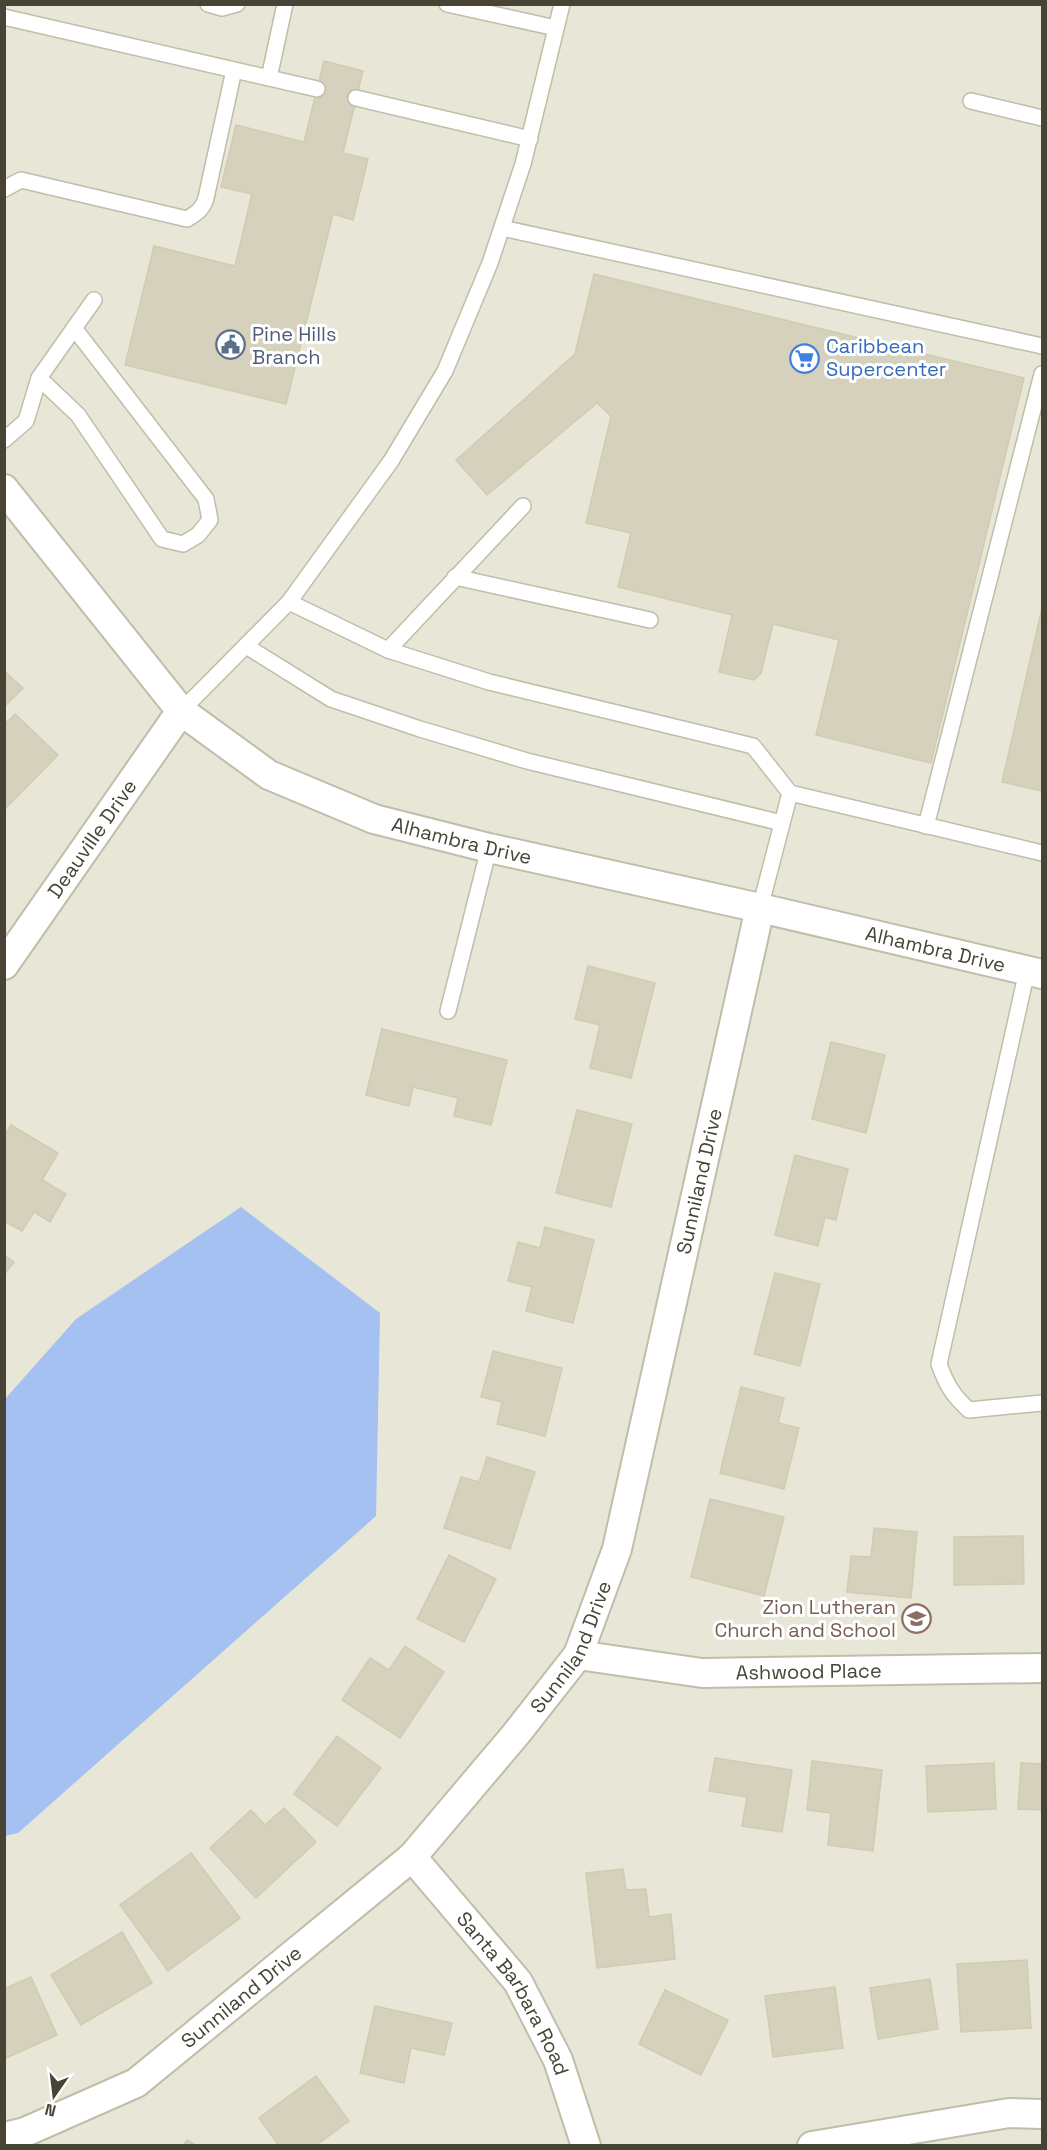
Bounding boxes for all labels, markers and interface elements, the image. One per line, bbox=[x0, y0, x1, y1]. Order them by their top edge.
place label: Pine Hills Branch bbox=[252, 321, 337, 370]
public building icon: Pine Hills Branch bbox=[215, 329, 247, 361]
place label: Caribbean Supercenter bbox=[826, 333, 946, 382]
supermarket icon: Caribbean Supercenter bbox=[789, 342, 821, 374]
street label: Deauville Drive bbox=[42, 774, 142, 903]
street label: Alhambra Drive bbox=[389, 811, 534, 870]
street label: Alhambra Drive bbox=[863, 920, 1008, 978]
street label: Sunniland Drive bbox=[670, 1106, 728, 1256]
street label: Sunniland Drive bbox=[524, 1577, 617, 1718]
place label: Zion Lutheran Church and School bbox=[714, 1594, 896, 1643]
school or university icon: Zion Lutheran Church and School bbox=[901, 1603, 933, 1635]
street label: Ashwood Place bbox=[736, 1657, 882, 1686]
street label: Santa Barbara Road bbox=[451, 1906, 575, 2078]
street label: Sunniland Drive bbox=[176, 1940, 307, 2054]
north arrow bbox=[24, 2066, 84, 2126]
text: N bbox=[43, 2099, 58, 2122]

